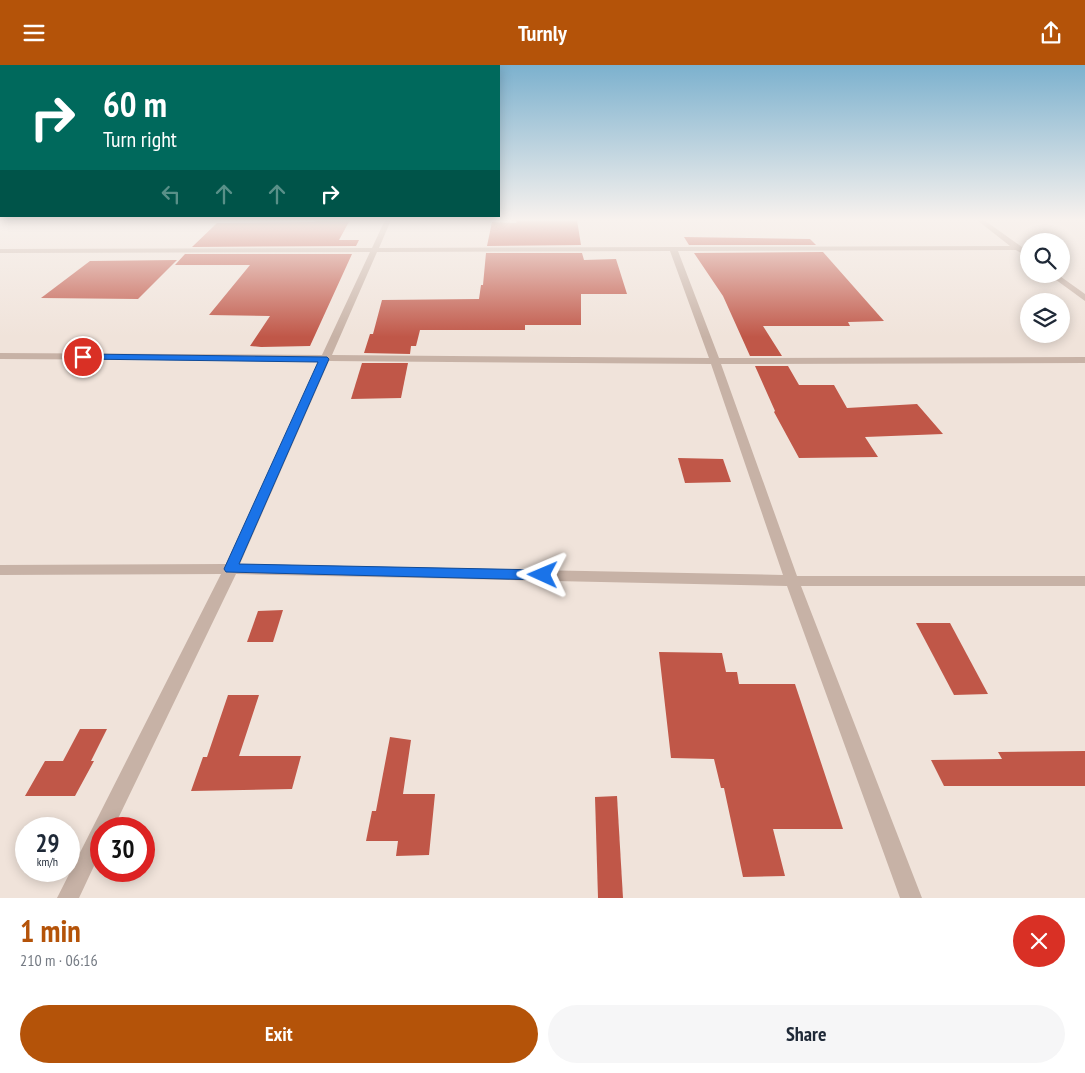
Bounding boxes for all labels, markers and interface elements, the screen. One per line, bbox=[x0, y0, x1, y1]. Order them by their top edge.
icon: menu bbox=[20, 19, 48, 47]
text: Turnly bbox=[518, 19, 567, 47]
icon: share bbox=[1037, 19, 1065, 47]
text: 60 m bbox=[103, 81, 167, 127]
icon: right bbox=[20, 85, 85, 150]
text: Turn right bbox=[103, 125, 177, 153]
icon: left bbox=[157, 180, 185, 208]
icon: ahead bbox=[210, 180, 238, 208]
icon: ahead bbox=[263, 180, 291, 208]
icon: right bbox=[316, 180, 344, 208]
map controls bbox=[1020, 233, 1070, 343]
button: search bbox=[1020, 233, 1070, 283]
button: layers bbox=[1020, 293, 1070, 343]
pin bbox=[62, 336, 104, 378]
icon: arrive bbox=[69, 343, 97, 371]
position arrow bbox=[516, 548, 568, 600]
speed limit sign: 30 bbox=[90, 817, 155, 882]
text: 29 bbox=[36, 827, 59, 859]
text: km/h bbox=[37, 854, 58, 869]
text: 1 min bbox=[20, 911, 81, 950]
button: close bbox=[1013, 915, 1065, 967]
text: 210 m · 06:16 bbox=[20, 950, 98, 970]
button: Exit bbox=[20, 1005, 538, 1063]
button: Share bbox=[548, 1005, 1065, 1063]

